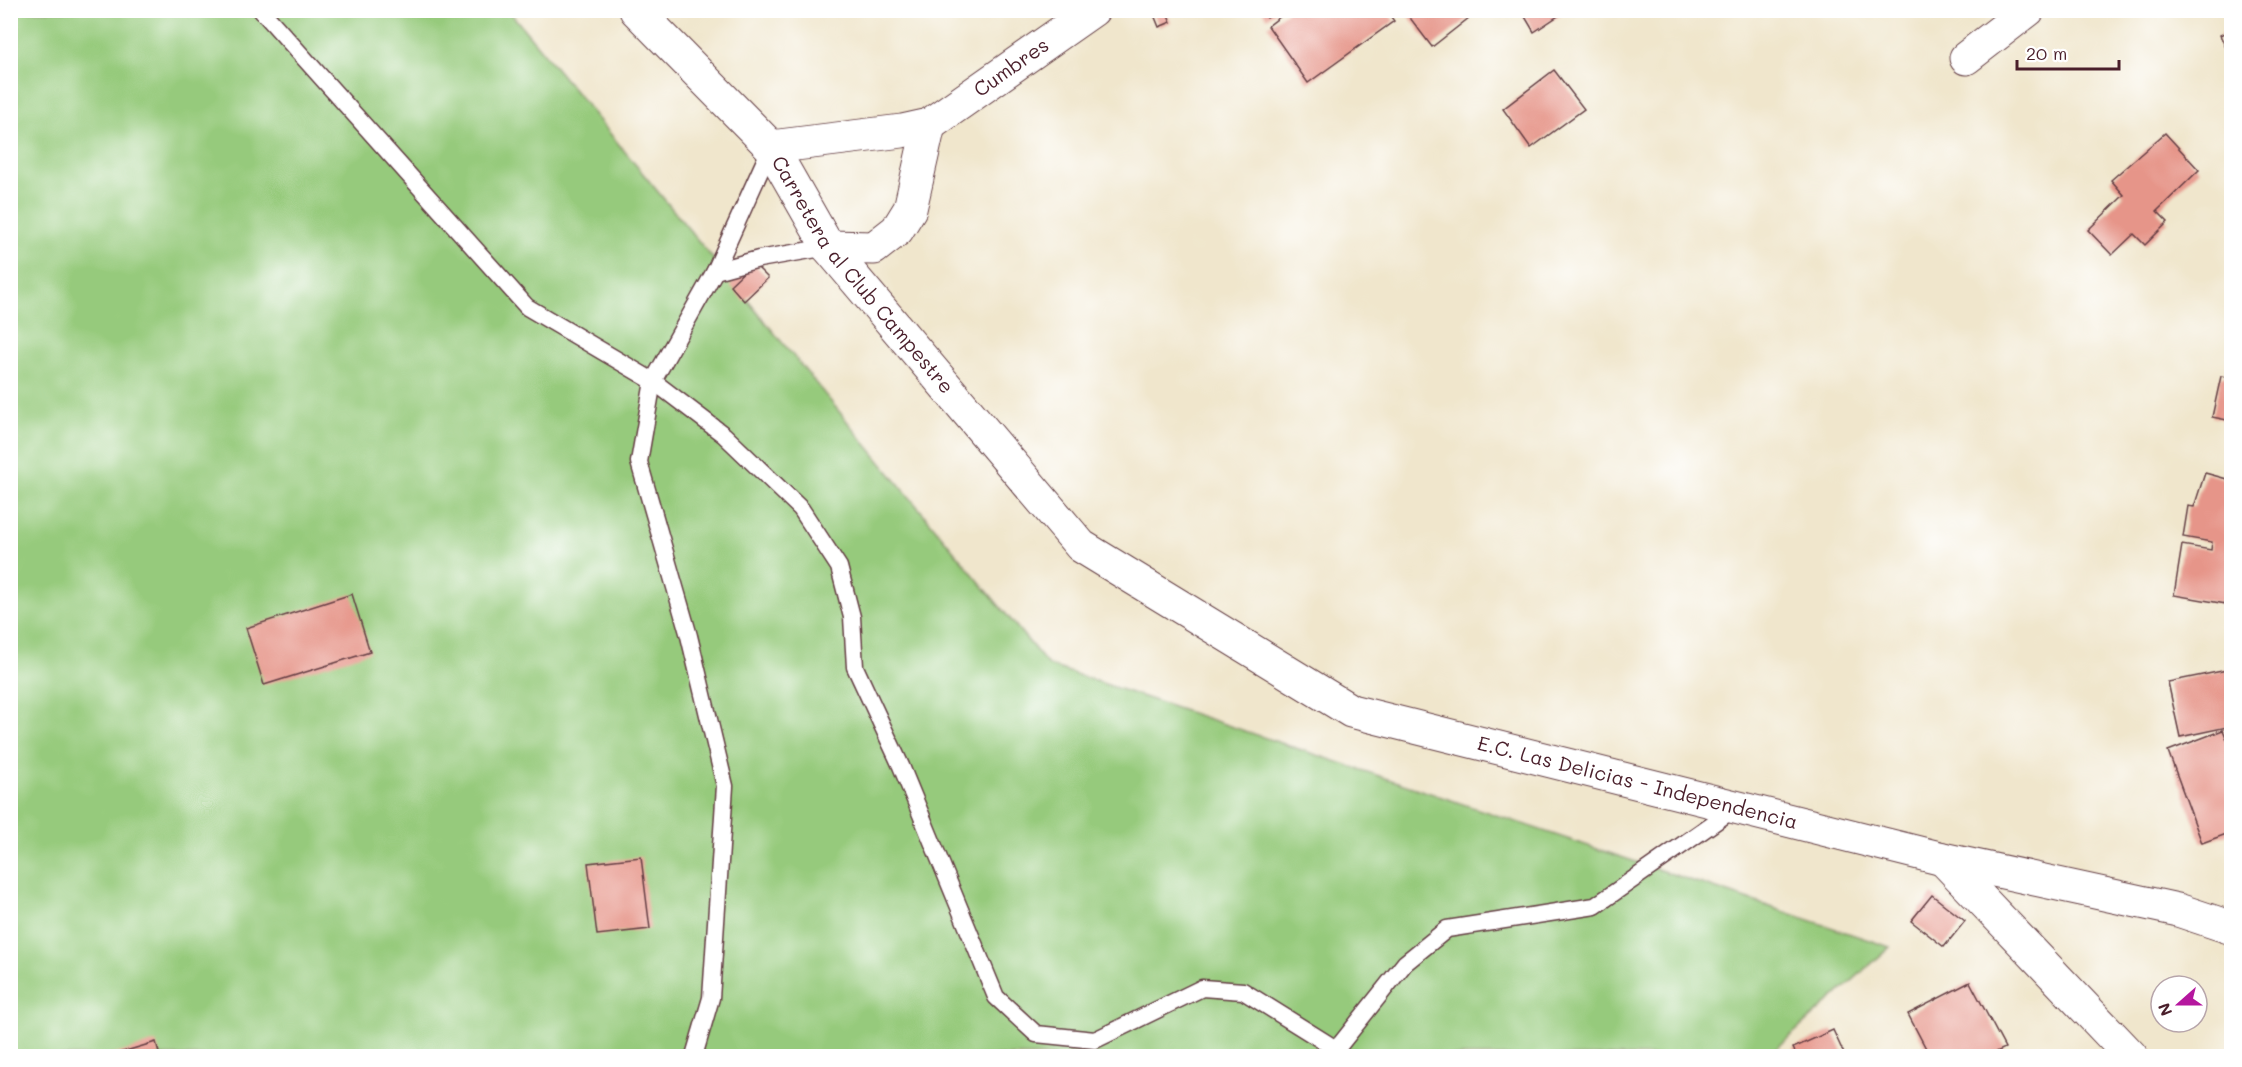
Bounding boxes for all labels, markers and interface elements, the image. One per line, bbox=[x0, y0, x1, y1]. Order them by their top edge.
street label: Cumbres bbox=[968, 31, 1053, 102]
scale bar bbox=[2017, 33, 2119, 71]
text: 20 m bbox=[2026, 41, 2067, 65]
street label: Carretera al Club Campestre bbox=[767, 151, 960, 398]
street label: E.C. Las Delicias - Independencia bbox=[1475, 729, 1801, 834]
north arrow bbox=[2149, 974, 2209, 1034]
text: N bbox=[2153, 1000, 2177, 1019]

